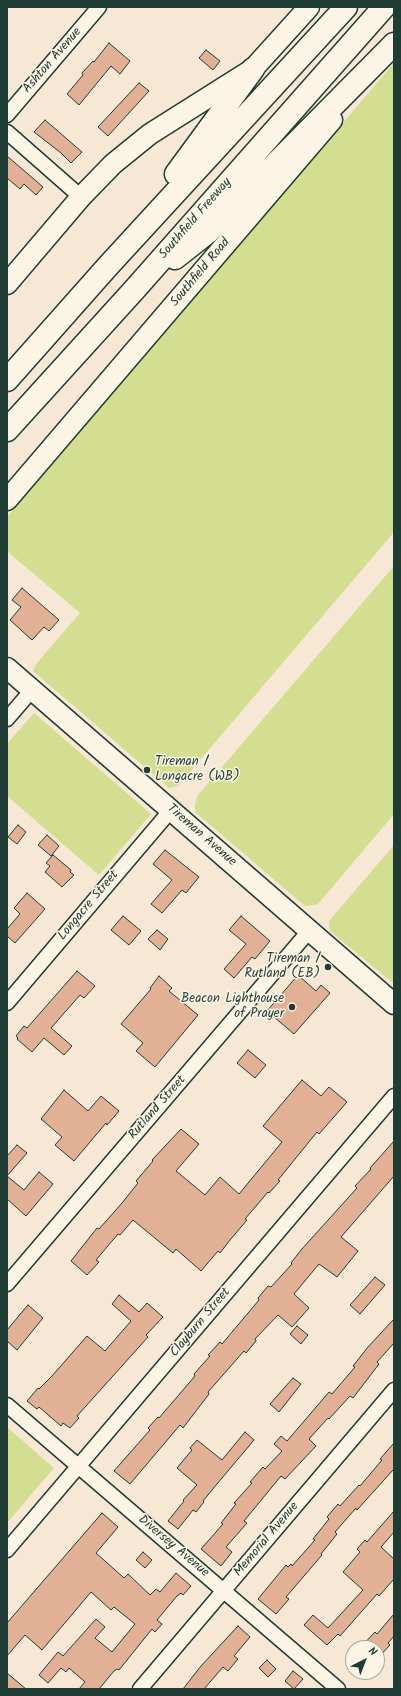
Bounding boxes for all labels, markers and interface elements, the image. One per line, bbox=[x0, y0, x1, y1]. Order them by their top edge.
street label: Ashton Avenue bbox=[20, 25, 86, 97]
street label: Southfield Freeway bbox=[157, 175, 235, 263]
street label: Southfield Road bbox=[168, 236, 234, 310]
place label: Tireman / Longacre (WB) bbox=[155, 755, 240, 786]
marker: Tireman / Longacre (WB) bbox=[142, 765, 152, 775]
street label: Tireman Avenue bbox=[163, 802, 239, 870]
street label: Longacre Street bbox=[55, 868, 123, 944]
place label: Tireman / Rutland (EB) bbox=[244, 952, 320, 983]
marker: Tireman / Rutland (EB) bbox=[323, 962, 333, 972]
place label: Beacon Lighthouse of Prayer bbox=[181, 992, 284, 1023]
marker: Beacon Lighthouse of Prayer bbox=[287, 1002, 297, 1012]
street label: Rutland Street bbox=[126, 1073, 190, 1143]
street label: Clayburn Street bbox=[167, 1285, 235, 1361]
street label: Memorial Avenue bbox=[231, 1500, 303, 1580]
street label: Diversey Avenue bbox=[134, 1513, 212, 1581]
north arrow bbox=[345, 1640, 385, 1680]
text: N bbox=[364, 1643, 381, 1661]

